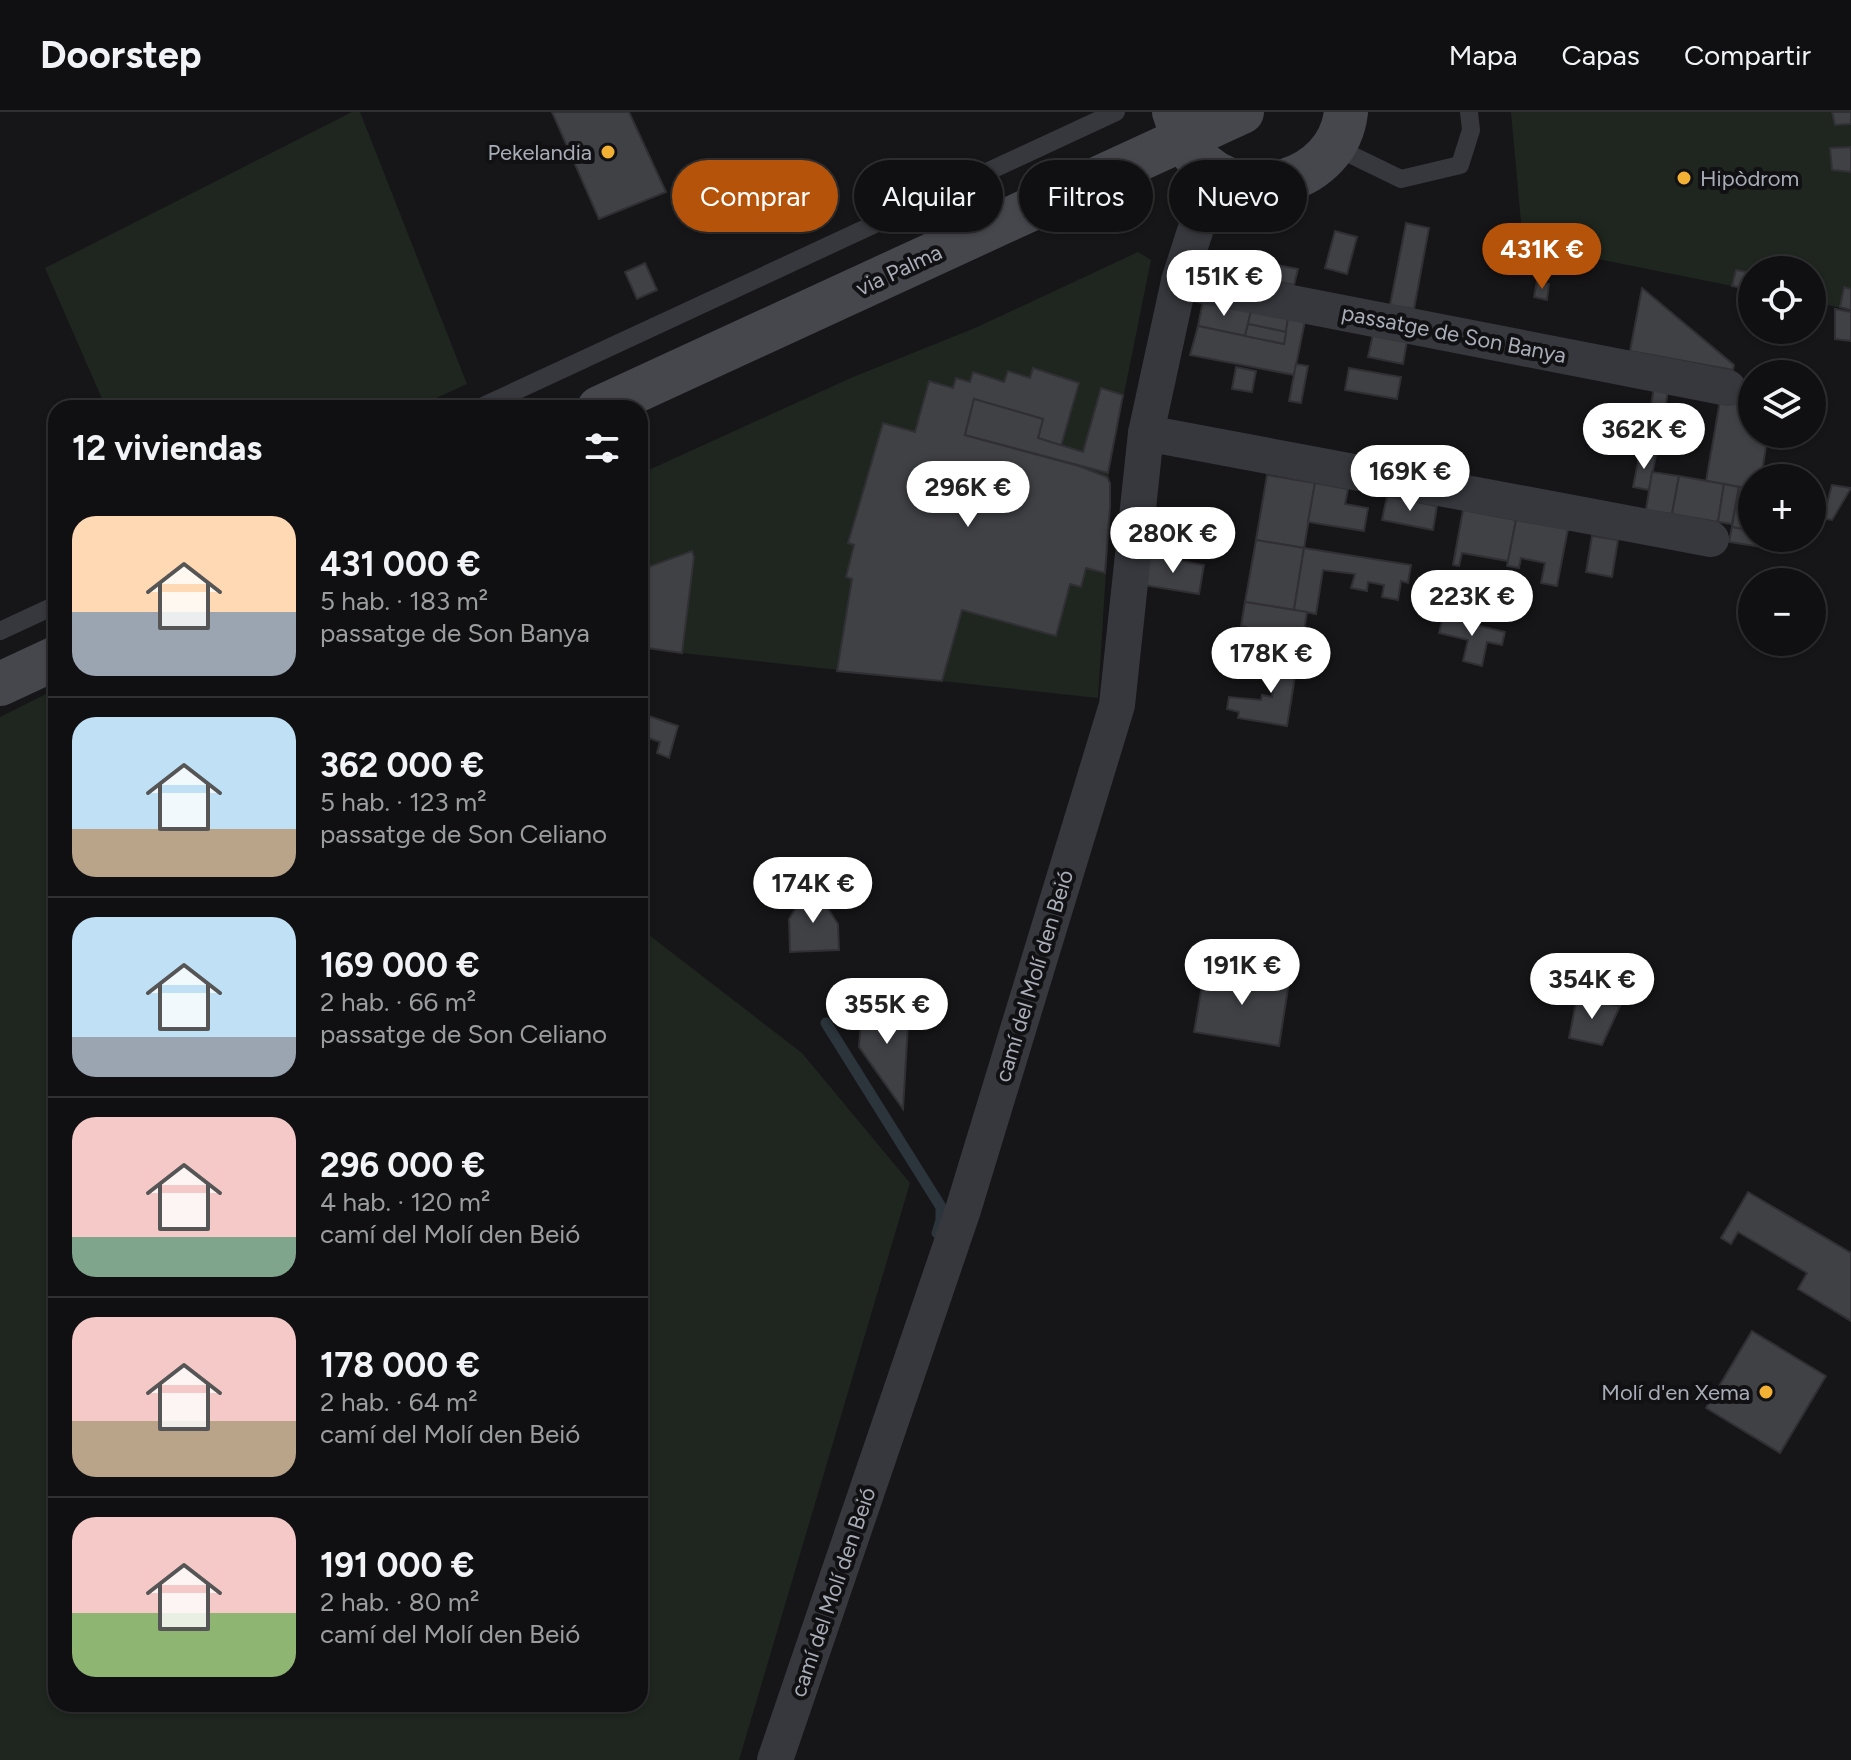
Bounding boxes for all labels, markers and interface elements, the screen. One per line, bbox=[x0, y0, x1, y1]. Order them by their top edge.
text: Doorstep bbox=[40, 32, 202, 78]
text: Mapa bbox=[1449, 38, 1518, 72]
text: Capas bbox=[1562, 38, 1640, 72]
text: Compartir bbox=[1684, 38, 1811, 72]
place label: Pekelandia bbox=[487, 139, 592, 166]
marker: Pekelandia bbox=[599, 143, 617, 161]
chip: Comprar bbox=[672, 160, 838, 232]
chip: Alquilar bbox=[854, 160, 1003, 232]
chip: Filtros bbox=[1019, 160, 1153, 232]
chip: Nuevo bbox=[1169, 160, 1307, 232]
place label: Hipòdrom bbox=[1700, 165, 1799, 192]
marker: Hipòdrom bbox=[1675, 169, 1693, 187]
pin: 431K € bbox=[1477, 223, 1607, 291]
text: 431K € bbox=[1500, 233, 1584, 265]
street label: via Palma bbox=[852, 238, 946, 302]
pin: 151K € bbox=[1159, 250, 1289, 318]
map controls bbox=[1738, 256, 1826, 656]
button: locate bbox=[1738, 256, 1826, 344]
text: 151K € bbox=[1185, 260, 1263, 292]
street label: passatge de Son Banya bbox=[1339, 299, 1569, 369]
button: layers bbox=[1738, 360, 1826, 448]
pin: 362K € bbox=[1579, 403, 1709, 471]
text: 362K € bbox=[1601, 413, 1687, 445]
icon: filters bbox=[580, 426, 624, 470]
text: 12 viviendas bbox=[72, 428, 262, 469]
pin: 169K € bbox=[1345, 445, 1475, 513]
text: 169K € bbox=[1369, 455, 1451, 487]
pin: 296K € bbox=[903, 461, 1033, 529]
button: + bbox=[1738, 464, 1826, 552]
text: 296K € bbox=[925, 471, 1011, 503]
pin: 280K € bbox=[1108, 507, 1238, 575]
text: 280K € bbox=[1128, 517, 1218, 549]
text: 431 000 € bbox=[320, 544, 481, 585]
icon: home bbox=[136, 548, 232, 644]
button: − bbox=[1738, 568, 1826, 656]
pin: 223K € bbox=[1407, 570, 1537, 638]
text: 223K € bbox=[1429, 580, 1515, 612]
text: 5 hab. · 183 m² bbox=[320, 585, 488, 617]
text: passatge de Son Banya bbox=[320, 617, 590, 649]
pin: 178K € bbox=[1206, 627, 1336, 695]
text: 178K € bbox=[1230, 637, 1312, 669]
text: 362 000 € bbox=[320, 745, 484, 786]
icon: home bbox=[136, 749, 232, 845]
text: 5 hab. · 123 m² bbox=[320, 786, 487, 818]
text: passatge de Son Celiano bbox=[320, 818, 607, 850]
pin: 174K € bbox=[748, 857, 878, 925]
text: 174K € bbox=[771, 867, 855, 899]
street label: camí del Molí den Beió bbox=[989, 867, 1079, 1085]
pin: 191K € bbox=[1177, 939, 1307, 1007]
text: 169 000 € bbox=[320, 945, 480, 986]
icon: home bbox=[136, 949, 232, 1045]
text: 191K € bbox=[1203, 949, 1281, 981]
pin: 354K € bbox=[1527, 953, 1657, 1021]
text: 354K € bbox=[1548, 963, 1636, 995]
pin: 355K € bbox=[822, 978, 952, 1046]
text: 2 hab. · 66 m² bbox=[320, 986, 476, 1018]
text: 355K € bbox=[844, 988, 930, 1020]
text: passatge de Son Celiano bbox=[320, 1018, 607, 1050]
text: 296 000 € bbox=[320, 1145, 485, 1186]
icon: home bbox=[136, 1149, 232, 1245]
text: 4 hab. · 120 m² bbox=[320, 1186, 490, 1218]
text: camí del Molí den Beió bbox=[320, 1218, 580, 1250]
text: 178 000 € bbox=[320, 1345, 480, 1386]
icon: home bbox=[136, 1349, 232, 1445]
place label: Molí d'en Xema bbox=[1601, 1379, 1750, 1406]
marker: Molí d'en Xema bbox=[1757, 1383, 1775, 1401]
text: 2 hab. · 64 m² bbox=[320, 1386, 478, 1418]
text: camí del Molí den Beió bbox=[320, 1418, 580, 1450]
street label: camí del Molí den Beió bbox=[784, 1483, 882, 1701]
text: 191 000 € bbox=[320, 1545, 474, 1586]
icon: home bbox=[136, 1549, 232, 1645]
text: 2 hab. · 80 m² bbox=[320, 1586, 479, 1618]
text: camí del Molí den Beió bbox=[320, 1618, 580, 1650]

